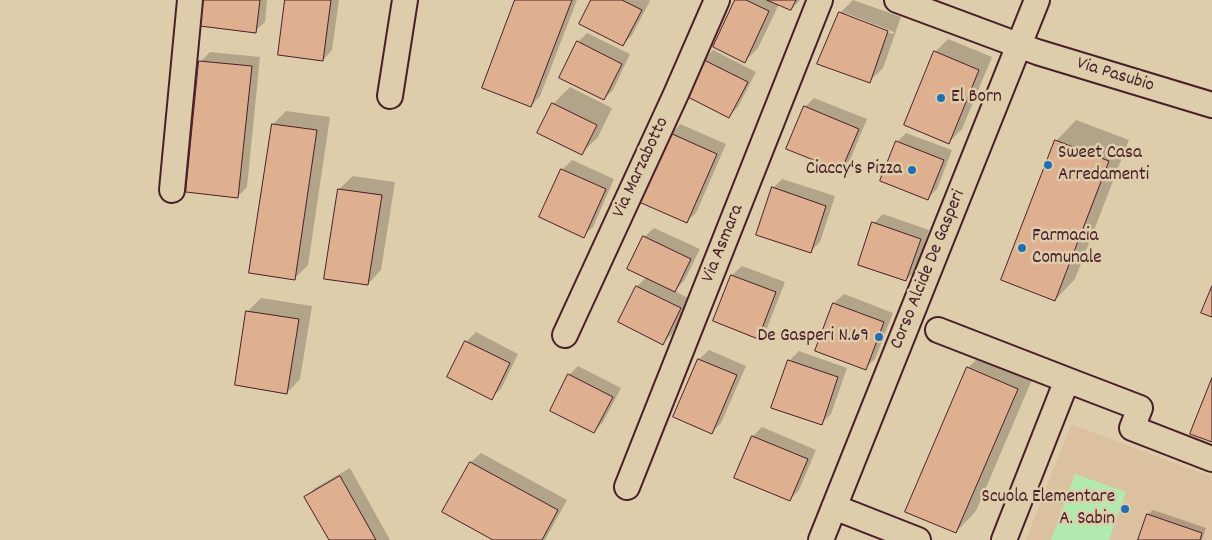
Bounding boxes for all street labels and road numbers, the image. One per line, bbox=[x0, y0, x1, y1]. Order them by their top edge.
street label: Via Pasubio bbox=[1074, 53, 1156, 99]
street label: Via Marzabotto bbox=[609, 114, 675, 222]
street label: Corso Alcide De Gasperi bbox=[887, 187, 971, 353]
street label: Via Asmara bbox=[698, 202, 750, 286]

